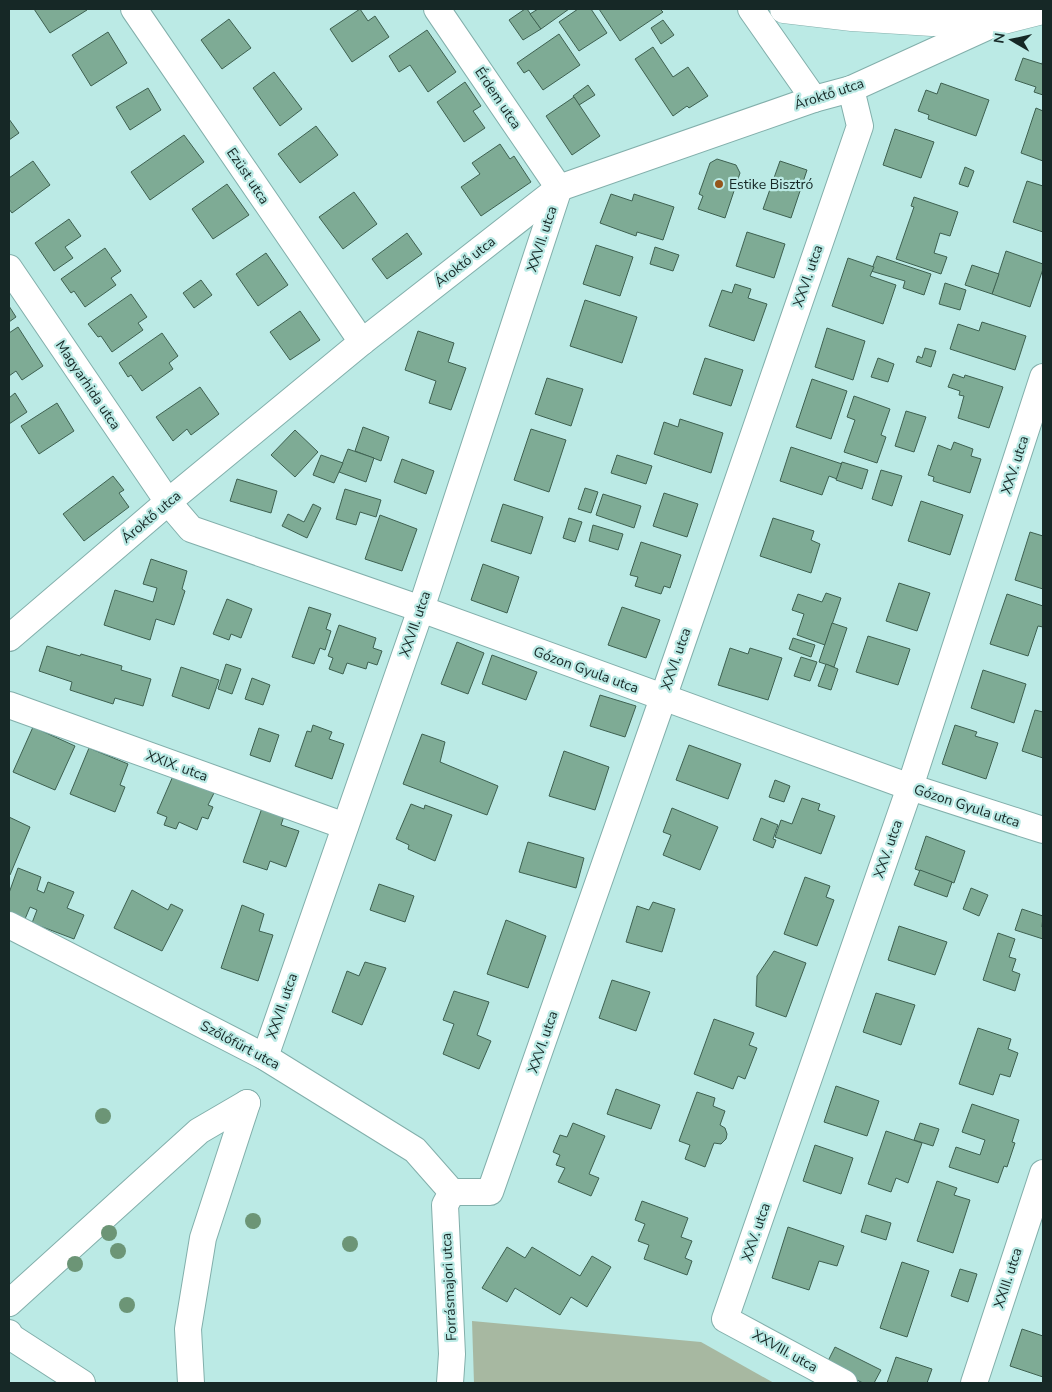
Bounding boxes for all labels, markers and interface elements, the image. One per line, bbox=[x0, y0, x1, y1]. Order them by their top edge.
north arrow bbox=[987, 15, 1037, 65]
text: N bbox=[989, 31, 1010, 45]
street label: Érdem utca bbox=[470, 63, 526, 133]
street label: Ároktő utca bbox=[792, 74, 866, 114]
street label: Ezüst utca bbox=[222, 144, 274, 208]
place label: Estike Bisztró bbox=[729, 175, 813, 194]
marker: Estike Bisztró bbox=[713, 178, 725, 190]
street label: XXVII. utca bbox=[522, 204, 562, 274]
street label: Ároktő utca bbox=[431, 232, 499, 292]
street label: XXVI. utca bbox=[789, 242, 827, 310]
street label: Magyarhida utca bbox=[51, 337, 125, 433]
street label: XXV. utca bbox=[997, 433, 1033, 497]
street label: Ároktő utca bbox=[117, 486, 185, 548]
street label: XXVII. utca bbox=[395, 589, 435, 659]
street label: XXVI. utca bbox=[657, 625, 695, 693]
street label: Gózon Gyula utca bbox=[531, 642, 641, 698]
street label: XXIX. utca bbox=[144, 746, 210, 786]
street label: Gózon Gyula utca bbox=[912, 780, 1022, 832]
street label: XXV. utca bbox=[869, 817, 907, 881]
street label: XXVII. utca bbox=[262, 971, 302, 1041]
street label: XXVI. utca bbox=[524, 1008, 562, 1076]
street label: Szőlőfürt utca bbox=[197, 1016, 283, 1074]
street label: XXV. utca bbox=[737, 1200, 775, 1264]
street label: Forrásmajori utca bbox=[437, 1232, 461, 1342]
street label: XXIII. utca bbox=[989, 1245, 1027, 1311]
street label: XXVIII. utca bbox=[749, 1325, 821, 1377]

